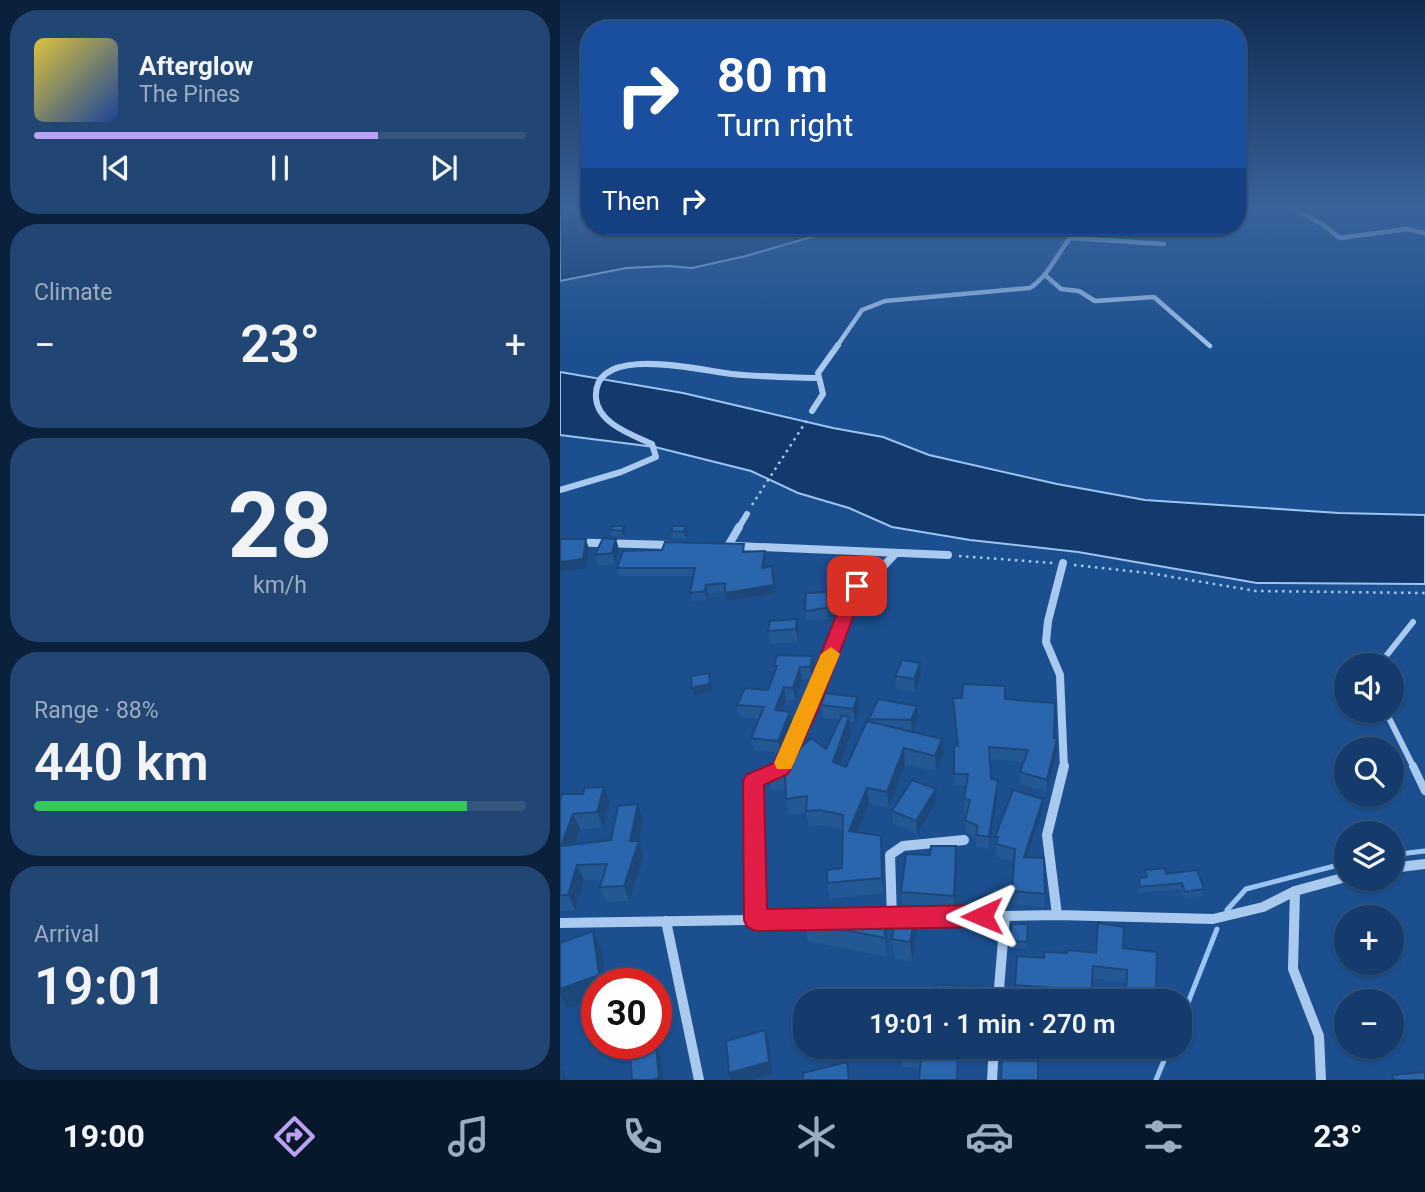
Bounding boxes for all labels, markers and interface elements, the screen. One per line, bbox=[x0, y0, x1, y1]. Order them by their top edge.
text: 80 m bbox=[717, 47, 828, 104]
icon: right bbox=[602, 49, 693, 140]
text: Afterglow bbox=[139, 51, 253, 81]
text: The Pines bbox=[139, 81, 240, 108]
text: Turn right bbox=[717, 106, 853, 144]
icon: previous bbox=[97, 149, 135, 187]
icon: pause bbox=[261, 149, 299, 187]
icon: next bbox=[425, 149, 463, 187]
icon: right bbox=[674, 182, 712, 220]
text: Then bbox=[602, 186, 660, 216]
text: Climate bbox=[34, 279, 113, 306]
text: 23° bbox=[240, 314, 320, 375]
text: − bbox=[34, 323, 56, 367]
text: + bbox=[504, 323, 526, 367]
text: 28 bbox=[228, 473, 332, 579]
pin bbox=[827, 556, 887, 616]
icon: arrive bbox=[838, 567, 876, 605]
text: km/h bbox=[253, 572, 307, 599]
map controls bbox=[1334, 653, 1404, 1059]
button: sound bbox=[1334, 653, 1404, 723]
text: Range · 88% bbox=[34, 697, 159, 724]
text: 440 km bbox=[34, 732, 209, 793]
button: search bbox=[1334, 737, 1404, 807]
button: layers bbox=[1334, 821, 1404, 891]
position arrow bbox=[945, 879, 1019, 953]
button: + bbox=[1334, 905, 1404, 975]
text: Arrival bbox=[34, 921, 99, 948]
text: 19:01 bbox=[34, 956, 167, 1017]
speed limit sign: 30 bbox=[581, 968, 672, 1059]
button: − bbox=[1334, 989, 1404, 1059]
text: 19:01 · 1 min · 270 m bbox=[869, 1009, 1116, 1039]
icon: directions bbox=[270, 1112, 319, 1161]
icon: music bbox=[444, 1112, 493, 1161]
icon: phone bbox=[618, 1112, 667, 1161]
icon: climate bbox=[792, 1112, 841, 1161]
icon: car bbox=[965, 1112, 1014, 1161]
icon: filters bbox=[1139, 1112, 1188, 1161]
text: 19:00 bbox=[62, 1117, 145, 1155]
text: 23° bbox=[1313, 1117, 1362, 1155]

